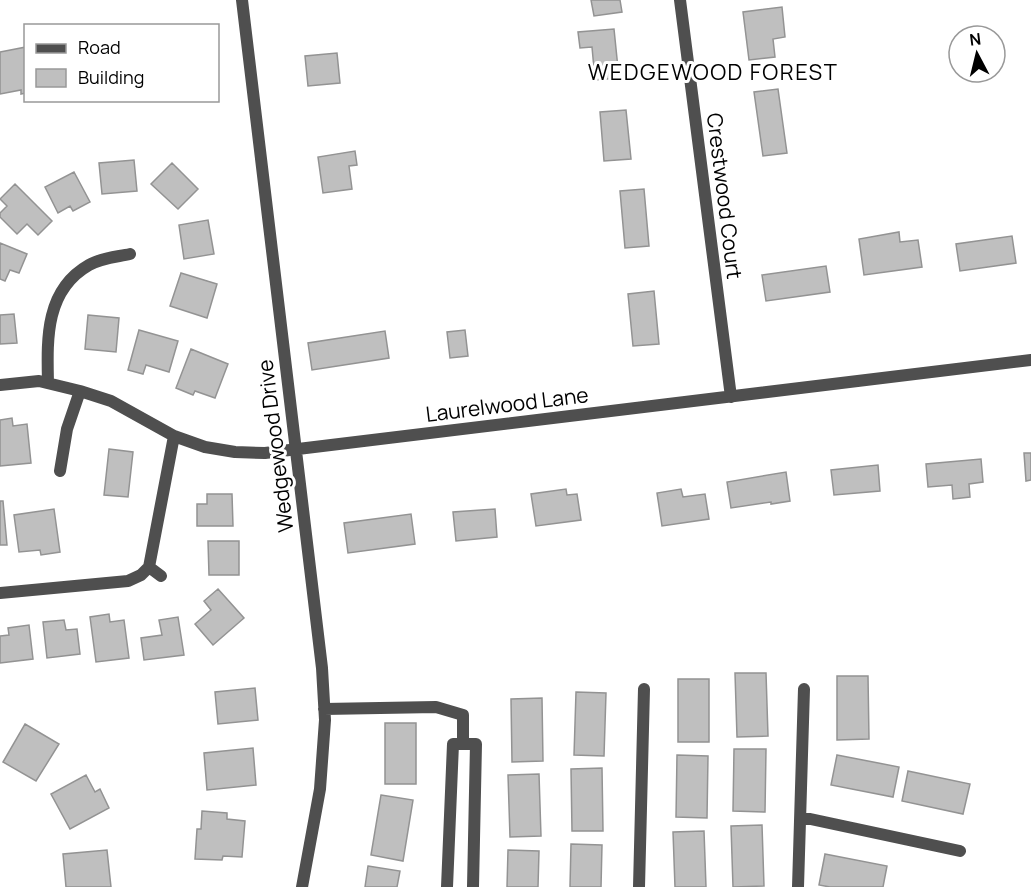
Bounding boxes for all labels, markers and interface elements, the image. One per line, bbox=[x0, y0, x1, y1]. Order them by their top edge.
legend bbox=[24, 24, 219, 102]
north arrow bbox=[947, 24, 1007, 84]
text: N bbox=[968, 27, 982, 51]
text: Road bbox=[78, 35, 121, 59]
district label: WEDGEWOOD FOREST bbox=[588, 57, 838, 87]
text: Building bbox=[78, 65, 144, 89]
street label: Crestwood Court bbox=[701, 111, 749, 281]
street label: Wedgewood Drive bbox=[251, 358, 299, 534]
street label: Laurelwood Lane bbox=[424, 380, 590, 428]

